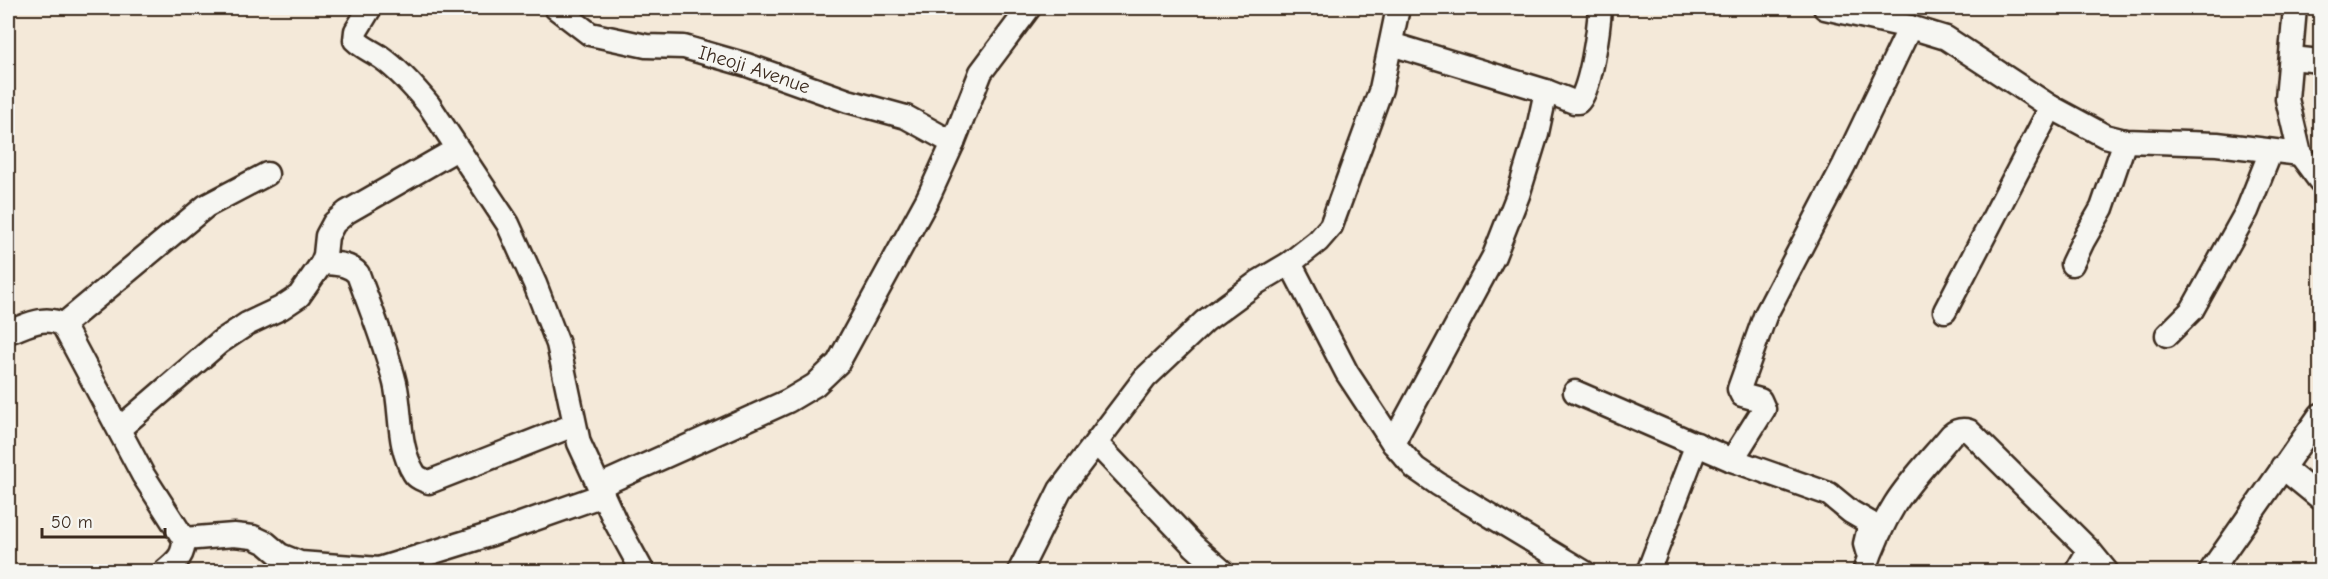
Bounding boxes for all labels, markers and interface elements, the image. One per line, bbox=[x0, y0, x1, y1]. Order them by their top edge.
street label: Iheoji Avenue bbox=[696, 40, 813, 98]
scale bar bbox=[42, 501, 165, 539]
text: 50 m bbox=[51, 512, 93, 533]

